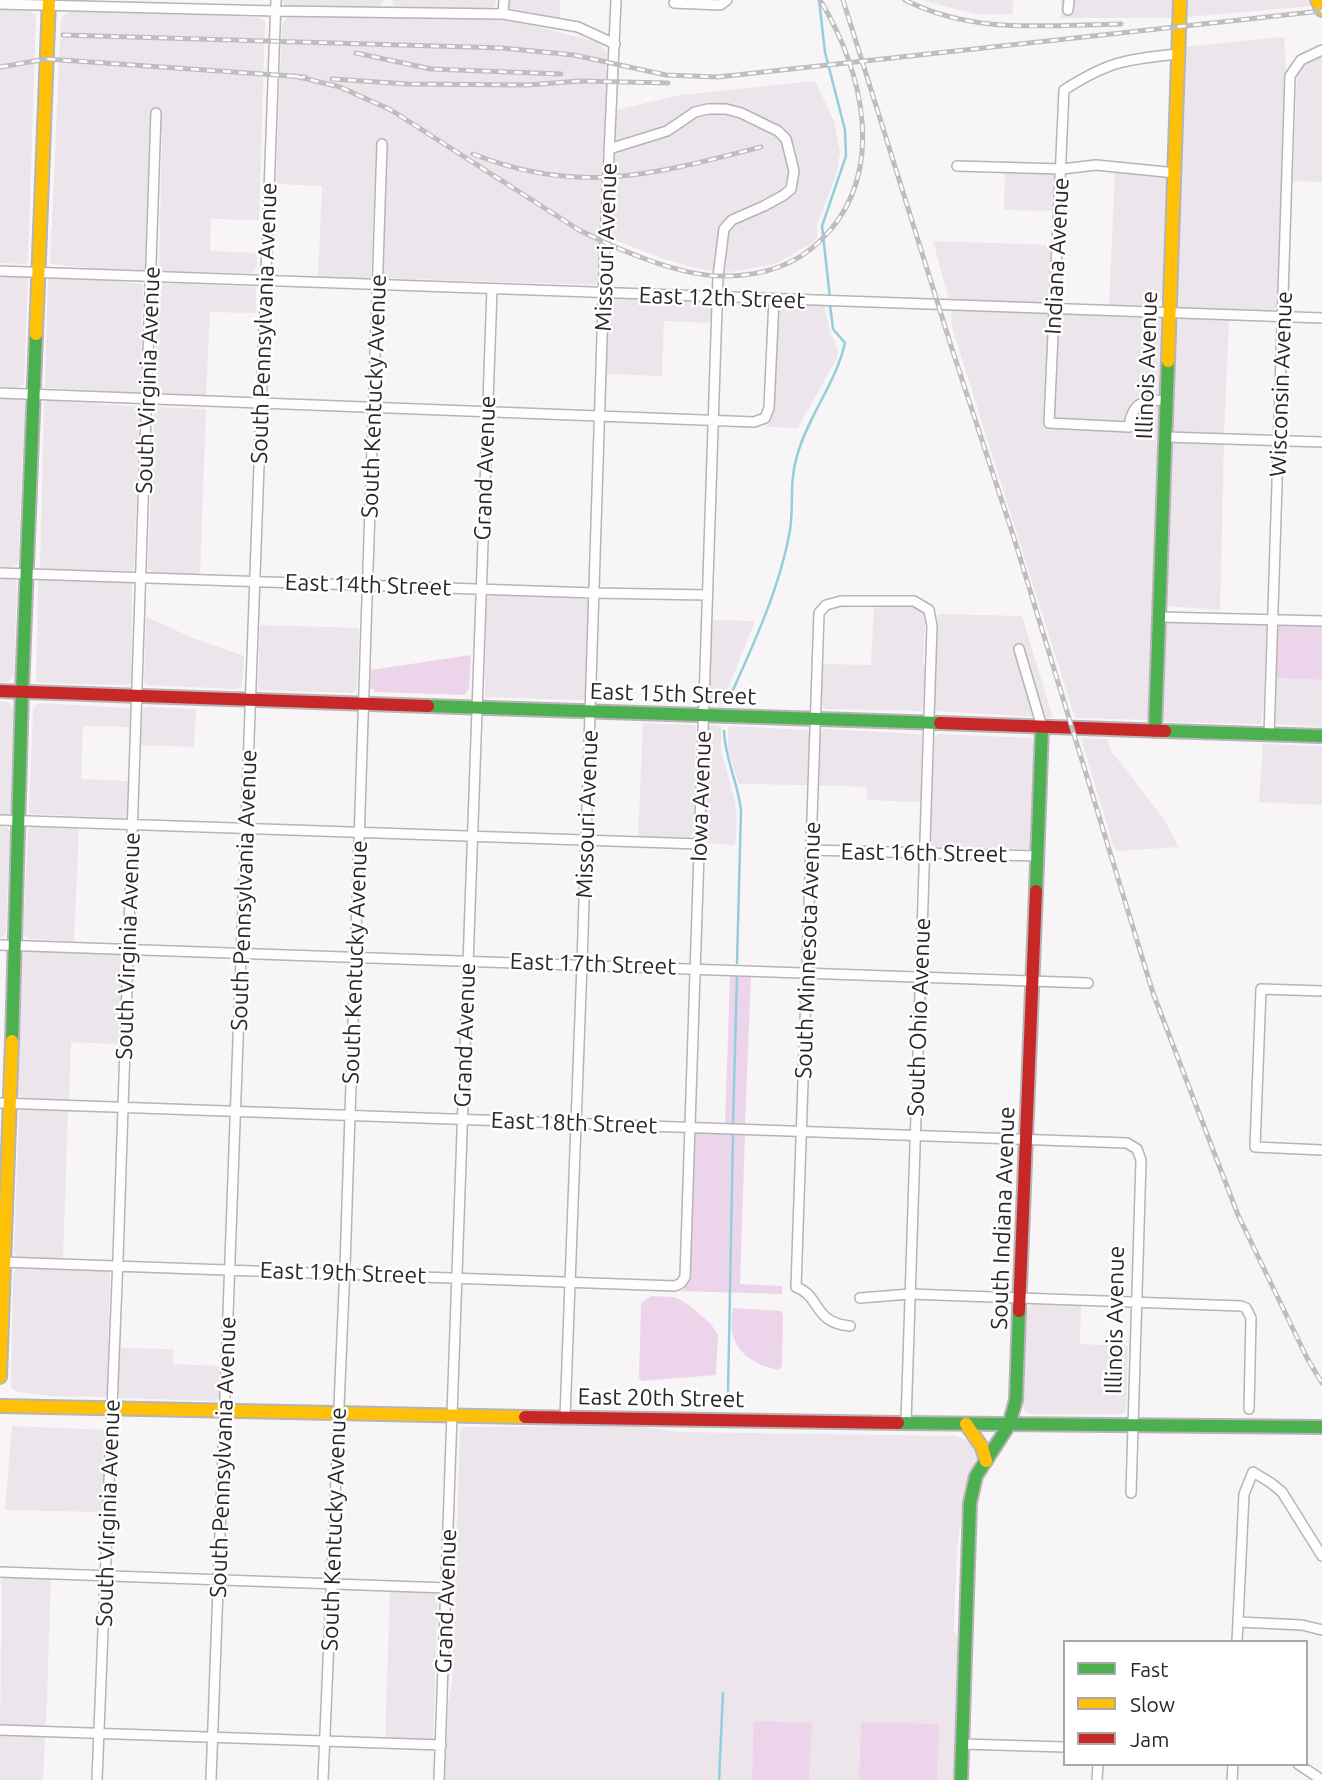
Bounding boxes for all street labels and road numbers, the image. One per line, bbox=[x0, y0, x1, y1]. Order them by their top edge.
street label: Missouri Avenue bbox=[589, 162, 623, 332]
street label: Indiana Avenue bbox=[1039, 177, 1075, 335]
street label: South Pennsylvania Avenue bbox=[245, 182, 283, 464]
street label: South Virginia Avenue bbox=[130, 266, 166, 494]
street label: South Kentucky Avenue bbox=[356, 274, 392, 518]
street label: East 12th Street bbox=[638, 281, 806, 315]
street label: Illinois Avenue bbox=[1131, 290, 1163, 440]
street label: Wisconsin Avenue bbox=[1264, 291, 1298, 477]
street label: Grand Avenue bbox=[469, 395, 501, 541]
street label: East 14th Street bbox=[284, 568, 452, 602]
street label: East 15th Street bbox=[589, 677, 757, 711]
street label: Missouri Avenue bbox=[570, 729, 604, 899]
street label: Iowa Avenue bbox=[685, 730, 717, 862]
street label: South Pennsylvania Avenue bbox=[225, 749, 263, 1031]
street label: South Minnesota Avenue bbox=[790, 821, 826, 1079]
street label: South Virginia Avenue bbox=[110, 832, 146, 1060]
street label: East 16th Street bbox=[840, 838, 1008, 868]
street label: South Kentucky Avenue bbox=[337, 840, 373, 1084]
street label: South Ohio Avenue bbox=[902, 917, 936, 1117]
street label: East 17th Street bbox=[509, 947, 677, 981]
street label: Grand Avenue bbox=[449, 962, 481, 1108]
street label: East 18th Street bbox=[490, 1106, 658, 1140]
street label: South Indiana Avenue bbox=[985, 1106, 1021, 1330]
street label: Illinois Avenue bbox=[1100, 1246, 1130, 1394]
street label: East 19th Street bbox=[259, 1256, 427, 1290]
street label: South Pennsylvania Avenue bbox=[204, 1316, 242, 1598]
street label: East 20th Street bbox=[577, 1383, 745, 1413]
street label: South Virginia Avenue bbox=[90, 1399, 126, 1627]
street label: South Kentucky Avenue bbox=[316, 1407, 352, 1651]
street label: Grand Avenue bbox=[430, 1528, 462, 1674]

